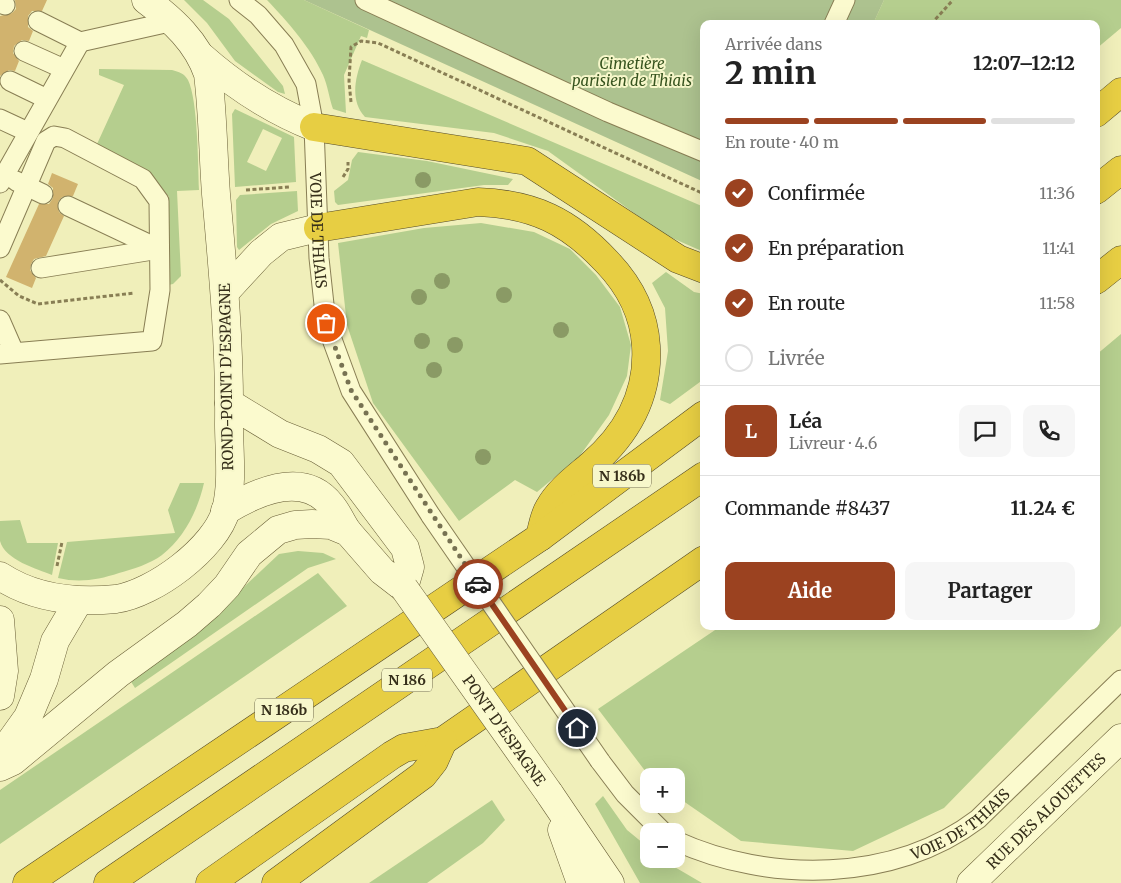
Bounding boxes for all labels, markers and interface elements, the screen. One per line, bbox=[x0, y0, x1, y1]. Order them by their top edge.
text: Arrivée dans bbox=[725, 34, 822, 54]
text: 12:07–12:12 bbox=[973, 51, 1075, 75]
text: 2 min bbox=[725, 53, 816, 93]
park label: Cimetière parisien de Thiais bbox=[572, 54, 692, 90]
text: En route · 40 m bbox=[725, 132, 839, 152]
street label: VOIE DE THIAIS bbox=[306, 171, 332, 289]
icon: check bbox=[725, 179, 753, 207]
text: Confirmée bbox=[768, 181, 865, 205]
text: 11:36 bbox=[1039, 183, 1075, 203]
icon: check bbox=[725, 234, 753, 262]
text: En préparation bbox=[768, 236, 904, 260]
text: 11:41 bbox=[1042, 238, 1075, 258]
street label: ROND-POINT D'ESPAGNE bbox=[215, 283, 237, 471]
icon: check bbox=[725, 289, 753, 317]
text: En route bbox=[768, 291, 845, 315]
text: 11:58 bbox=[1039, 293, 1075, 313]
pin bbox=[305, 302, 347, 344]
icon: bag bbox=[312, 309, 340, 337]
text: Livrée bbox=[768, 346, 825, 370]
button: chat bbox=[959, 405, 1011, 457]
button: phone bbox=[1023, 405, 1075, 457]
text: Léa bbox=[789, 409, 822, 433]
text: L bbox=[745, 419, 757, 443]
text: Livreur · 4.6 bbox=[789, 433, 877, 453]
road number: N 186b bbox=[593, 464, 651, 488]
text: Commande #8437 bbox=[725, 496, 890, 520]
text: 11.24 € bbox=[1011, 496, 1075, 520]
courier bbox=[453, 559, 503, 609]
button: Aide bbox=[725, 562, 895, 620]
button: Partager bbox=[905, 562, 1075, 620]
icon: car bbox=[464, 570, 492, 598]
road number: N 186 bbox=[382, 668, 432, 692]
street label: PONT D'ESPAGNE bbox=[459, 671, 550, 790]
road number: N 186b bbox=[255, 698, 313, 722]
pin bbox=[556, 707, 598, 749]
icon: home bbox=[563, 714, 591, 742]
street label: RUE DES ALOUETTES bbox=[982, 749, 1109, 873]
map controls bbox=[640, 768, 685, 868]
button: + bbox=[640, 768, 685, 813]
street label: VOIE DE THIAIS bbox=[907, 784, 1013, 864]
button: − bbox=[640, 823, 685, 868]

